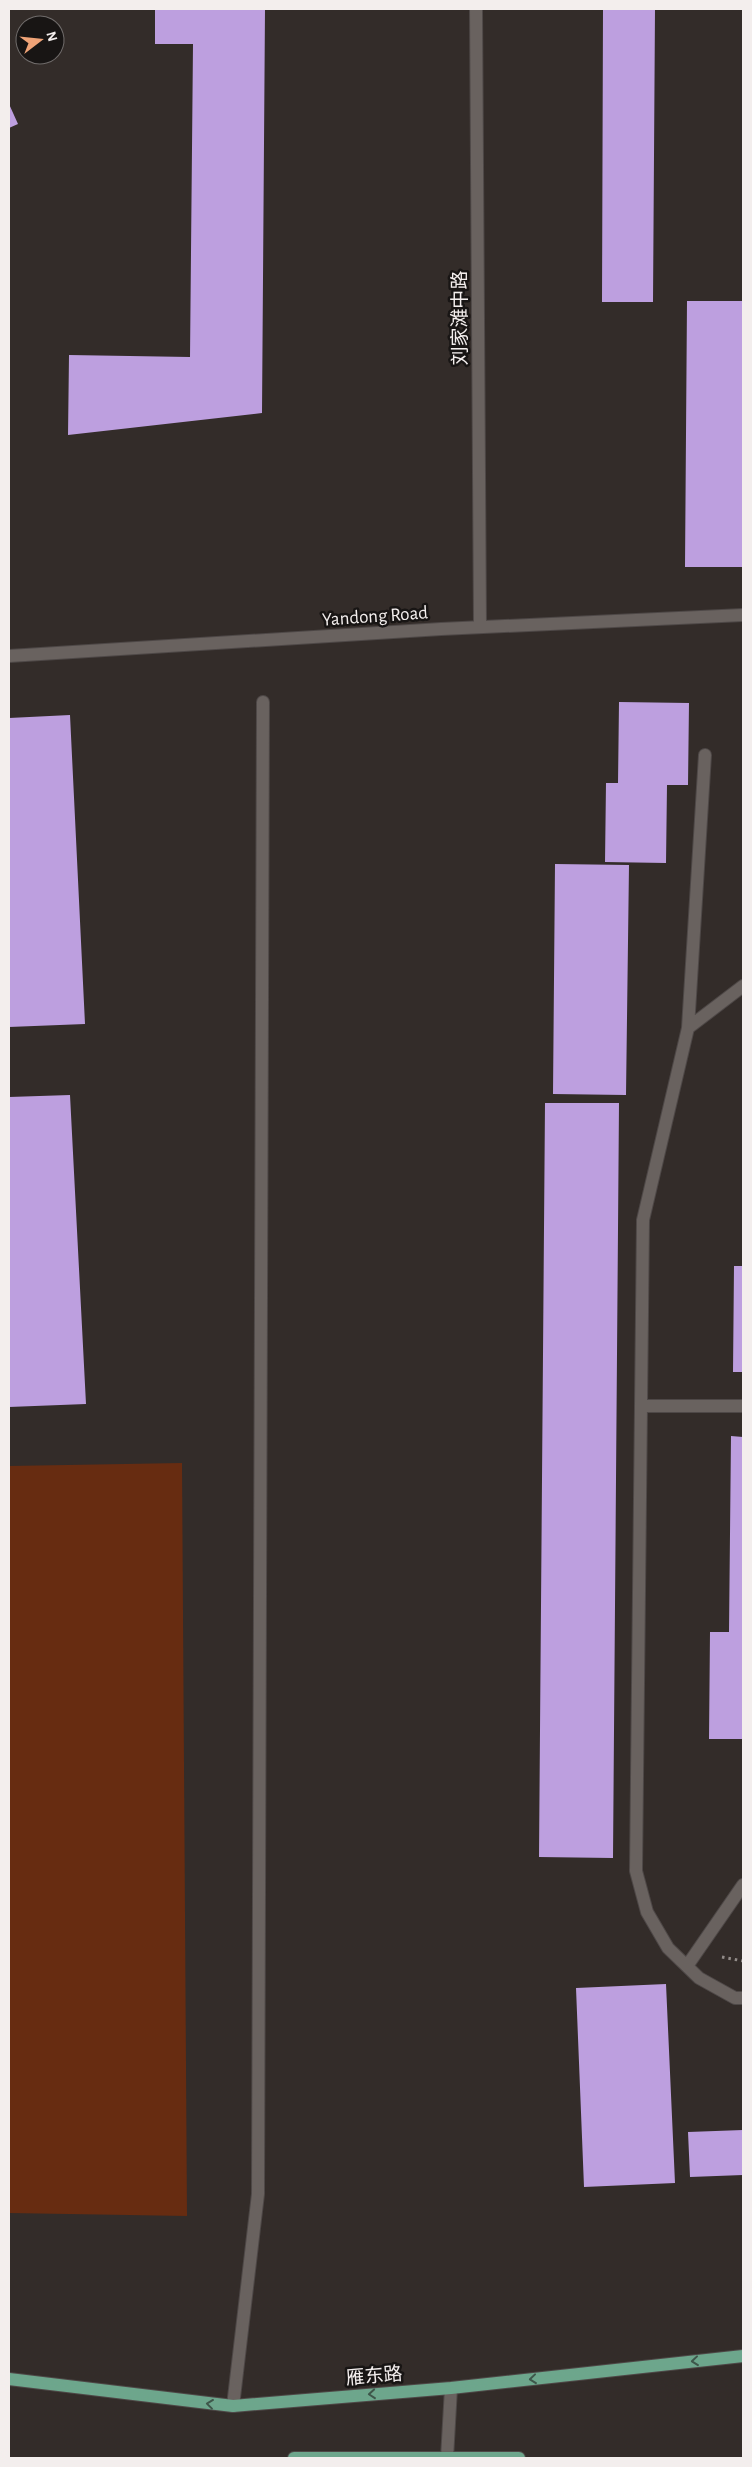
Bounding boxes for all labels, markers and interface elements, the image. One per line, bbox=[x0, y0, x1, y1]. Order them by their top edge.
north arrow bbox=[15, 15, 65, 65]
text: N bbox=[43, 30, 60, 43]
street label: 刘家滩中路 bbox=[449, 270, 470, 366]
street label: Yandong Road bbox=[321, 603, 429, 630]
one-way arrow bbox=[690, 2355, 698, 2366]
street label: 雁东路 bbox=[345, 2363, 403, 2388]
one-way arrow bbox=[529, 2373, 537, 2384]
one-way arrow bbox=[367, 2389, 375, 2400]
one-way arrow bbox=[205, 2399, 213, 2410]

